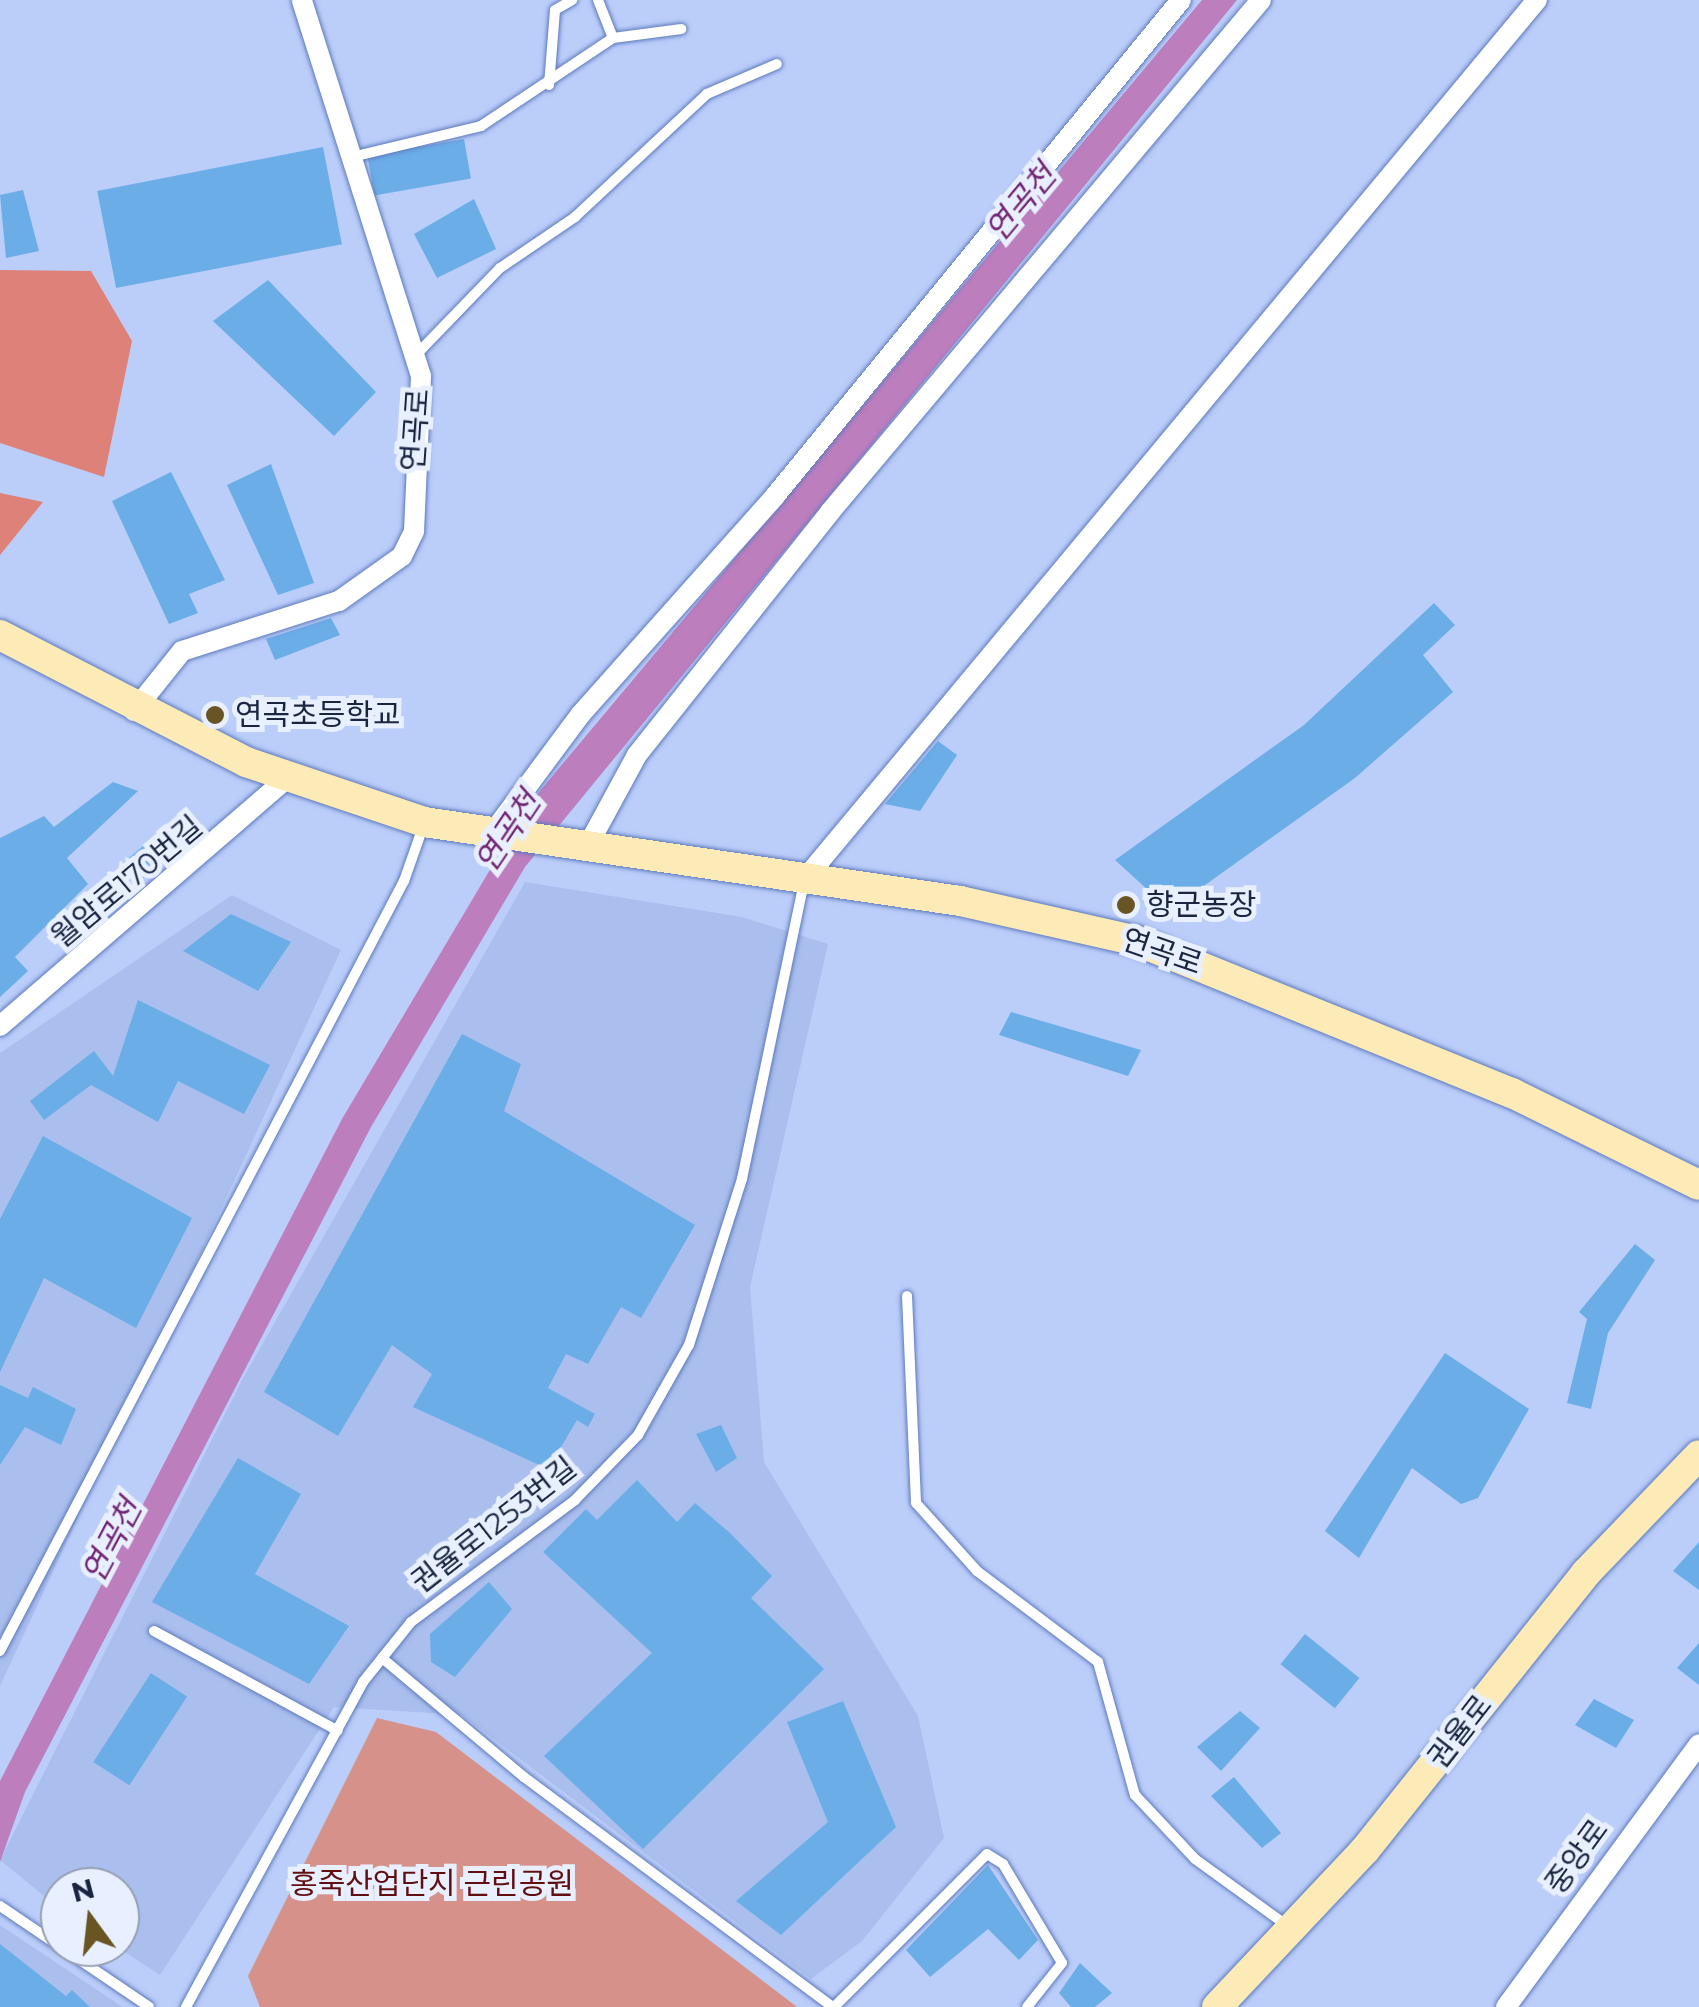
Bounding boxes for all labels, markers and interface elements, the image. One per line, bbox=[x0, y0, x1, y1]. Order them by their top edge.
water label: 연곡천 bbox=[978, 157, 1064, 249]
street label: 연곡로 bbox=[395, 387, 437, 473]
place label: 연곡초등학교 bbox=[235, 697, 401, 733]
marker: 연곡초등학교 bbox=[204, 704, 226, 726]
water label: 연곡천 bbox=[467, 785, 549, 879]
street label: 월암로170번길 bbox=[44, 809, 210, 955]
place label: 향군농장 bbox=[1146, 887, 1256, 923]
marker: 향군농장 bbox=[1115, 894, 1137, 916]
street label: 연곡로 bbox=[1117, 922, 1207, 982]
street label: 권율로1253번길 bbox=[404, 1449, 584, 1601]
water label: 연곡천 bbox=[74, 1493, 150, 1589]
street label: 권율로 bbox=[1420, 1688, 1500, 1776]
street label: 중앙로 bbox=[1538, 1813, 1616, 1901]
park label: 홍죽산업단지 근린공원 bbox=[290, 1866, 574, 1902]
north arrow bbox=[40, 1867, 140, 1967]
text: N bbox=[67, 1871, 98, 1909]

